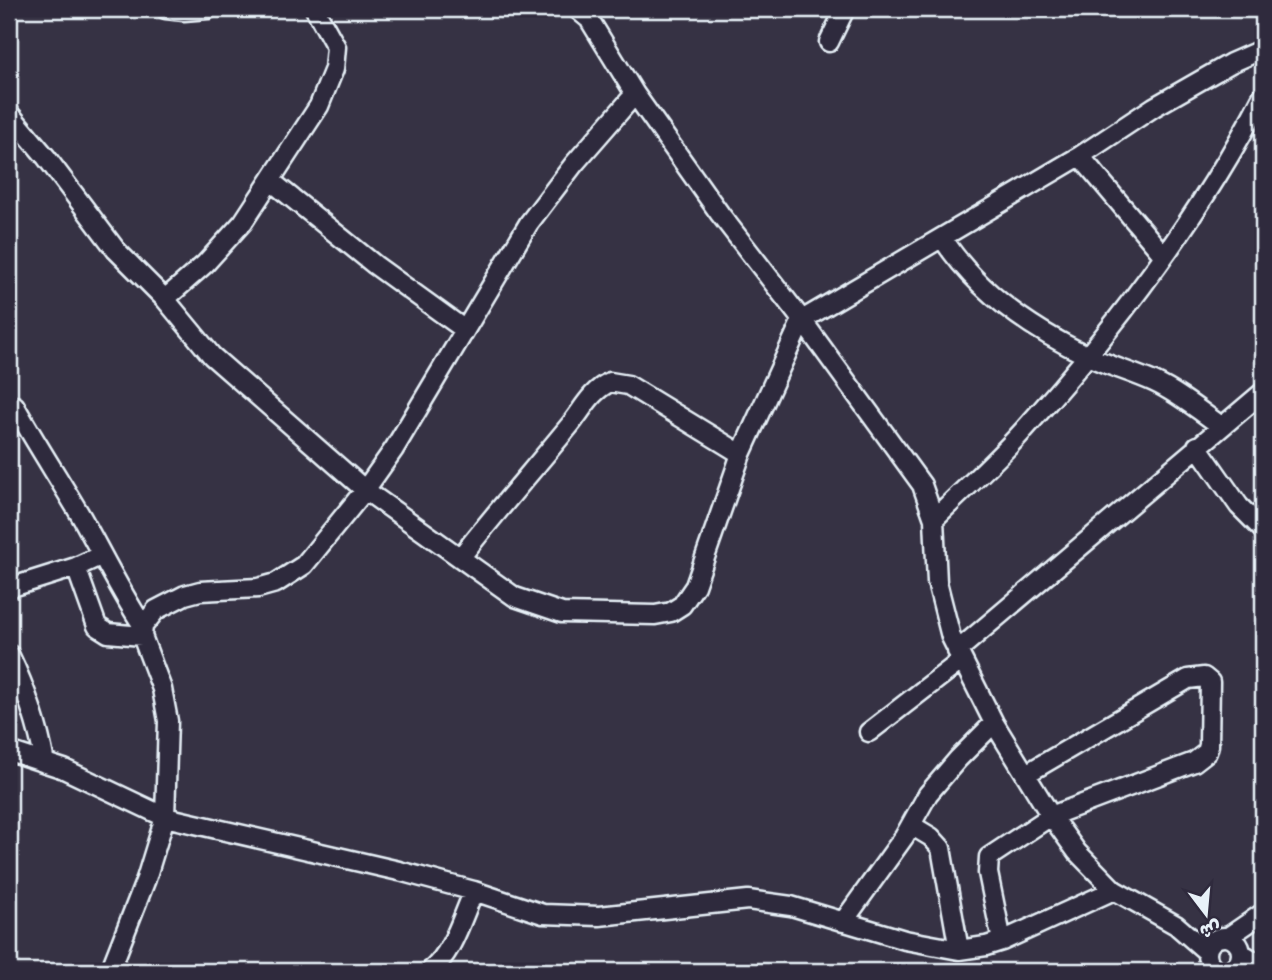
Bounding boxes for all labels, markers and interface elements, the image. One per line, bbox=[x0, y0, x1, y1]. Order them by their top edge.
north arrow bbox=[1170, 878, 1240, 948]
text: ش bbox=[1197, 915, 1223, 943]

